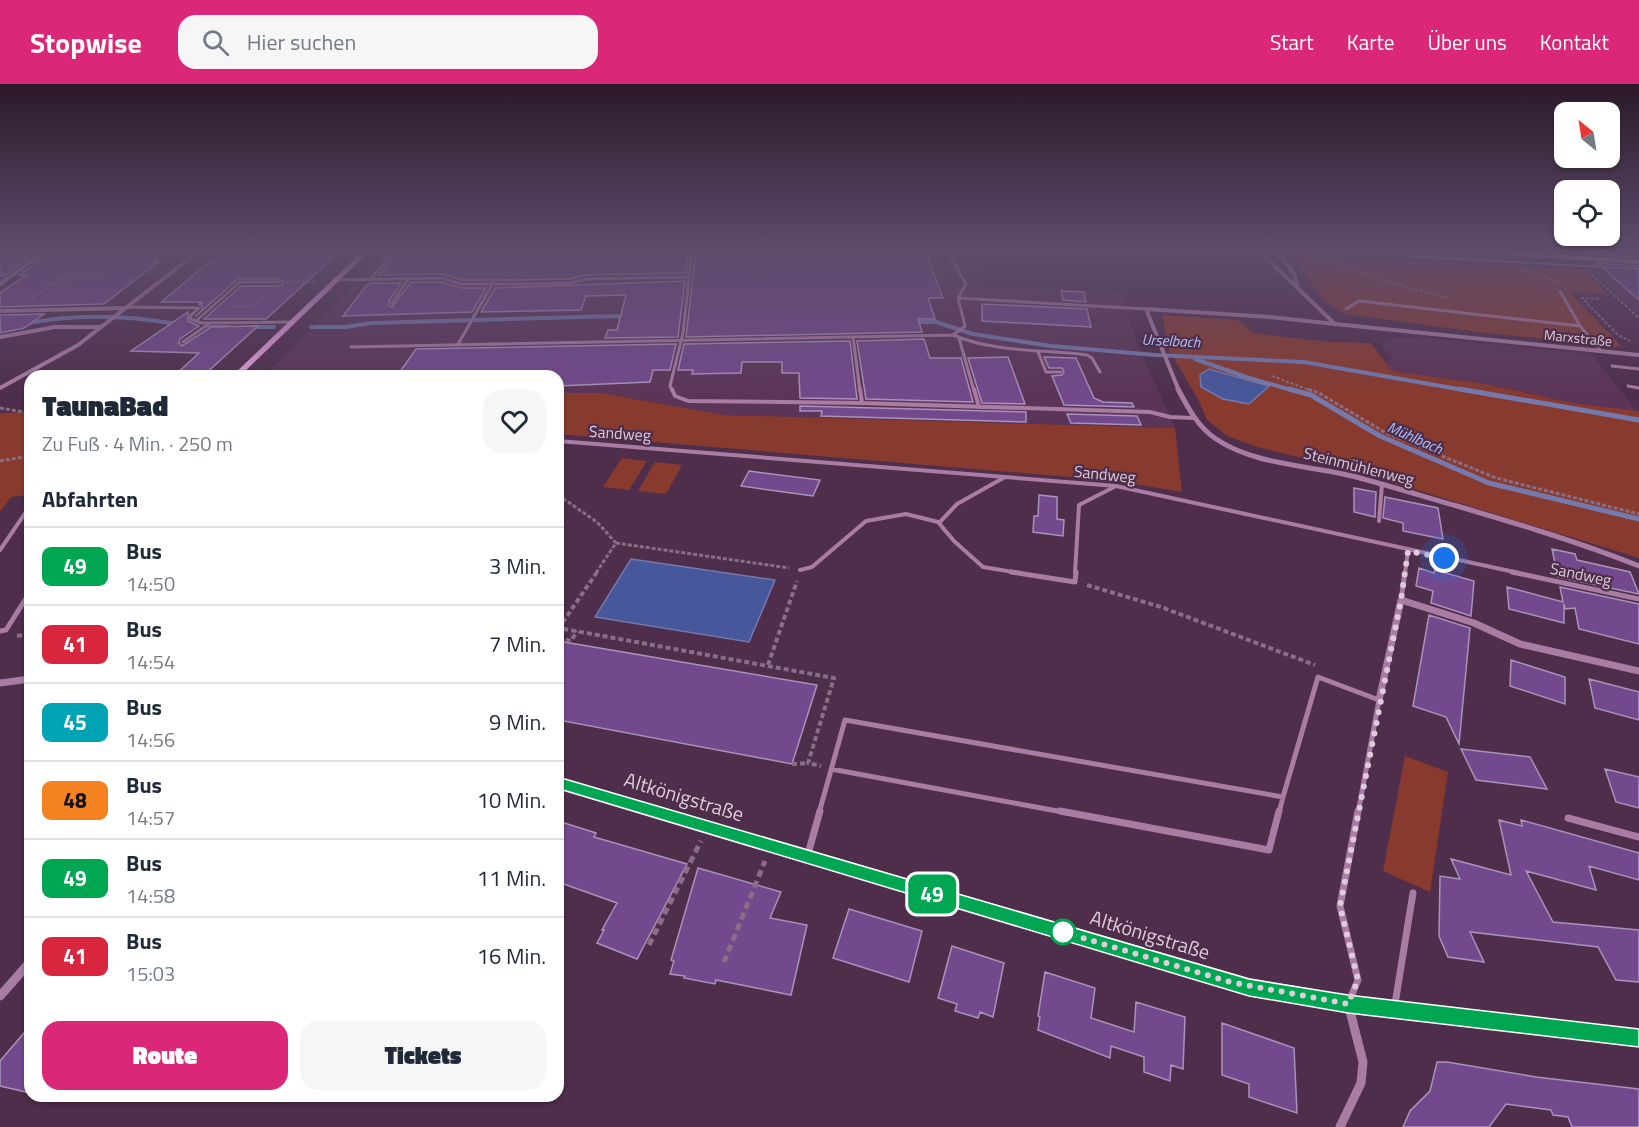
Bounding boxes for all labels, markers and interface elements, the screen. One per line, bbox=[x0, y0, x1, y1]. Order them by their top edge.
search box bbox=[178, 15, 598, 69]
text: Stopwise bbox=[30, 21, 142, 64]
text: Hier suchen bbox=[247, 25, 356, 59]
icon: search bbox=[199, 26, 232, 59]
text: Start bbox=[1270, 26, 1314, 58]
text: Karte bbox=[1347, 26, 1394, 58]
text: Über uns bbox=[1427, 26, 1507, 58]
text: Kontakt bbox=[1540, 26, 1609, 58]
north arrow bbox=[1554, 102, 1620, 168]
map controls bbox=[1554, 102, 1620, 246]
button: locate bbox=[1554, 180, 1620, 246]
street label: Marxstraße bbox=[1543, 323, 1613, 352]
water label: Urselbach bbox=[1141, 327, 1201, 354]
text: TaunaBad bbox=[42, 384, 168, 427]
button: heart bbox=[483, 390, 546, 453]
water label: Mühlbach bbox=[1384, 415, 1447, 460]
street label: Sandweg bbox=[588, 419, 652, 447]
text: Zu Fuß · 4 Min. · 250 m bbox=[42, 428, 233, 459]
street label: Steinmühlenweg bbox=[1301, 441, 1417, 491]
street label: Sandweg bbox=[1073, 459, 1137, 489]
text: Abfahrten bbox=[42, 482, 138, 516]
text: Bus bbox=[126, 534, 162, 568]
your location bbox=[1429, 543, 1459, 573]
text: 3 Min. bbox=[489, 549, 546, 583]
text: 49 bbox=[63, 550, 87, 582]
street label: Sandweg bbox=[1548, 556, 1614, 592]
text: 14:50 bbox=[126, 568, 175, 599]
text: Bus bbox=[126, 612, 162, 646]
text: 7 Min. bbox=[489, 627, 546, 661]
text: 41 bbox=[63, 628, 87, 660]
text: 14:54 bbox=[126, 646, 175, 677]
text: Bus bbox=[126, 690, 162, 724]
text: 9 Min. bbox=[489, 705, 546, 739]
text: 45 bbox=[63, 706, 87, 738]
text: 14:56 bbox=[126, 724, 175, 755]
street label: Altkönigstraße bbox=[620, 764, 748, 829]
text: Bus bbox=[126, 768, 162, 802]
text: 10 Min. bbox=[477, 783, 546, 817]
text: 48 bbox=[63, 784, 87, 816]
text: 14:57 bbox=[126, 802, 175, 833]
text: Bus bbox=[126, 846, 162, 880]
text: 11 Min. bbox=[477, 861, 546, 895]
text: 49 bbox=[63, 862, 87, 894]
line badge: 49 bbox=[905, 874, 959, 914]
text: 49 bbox=[920, 878, 944, 910]
text: 14:58 bbox=[126, 880, 175, 911]
street label: Altkönigstraße bbox=[1086, 902, 1214, 967]
unlabelled marker bbox=[1050, 919, 1076, 945]
text: Bus bbox=[126, 924, 162, 958]
text: 16 Min. bbox=[477, 939, 546, 973]
text: 41 bbox=[63, 940, 87, 972]
text: 15:03 bbox=[126, 958, 175, 989]
button: Route bbox=[42, 1021, 288, 1090]
button: Tickets bbox=[300, 1021, 546, 1090]

